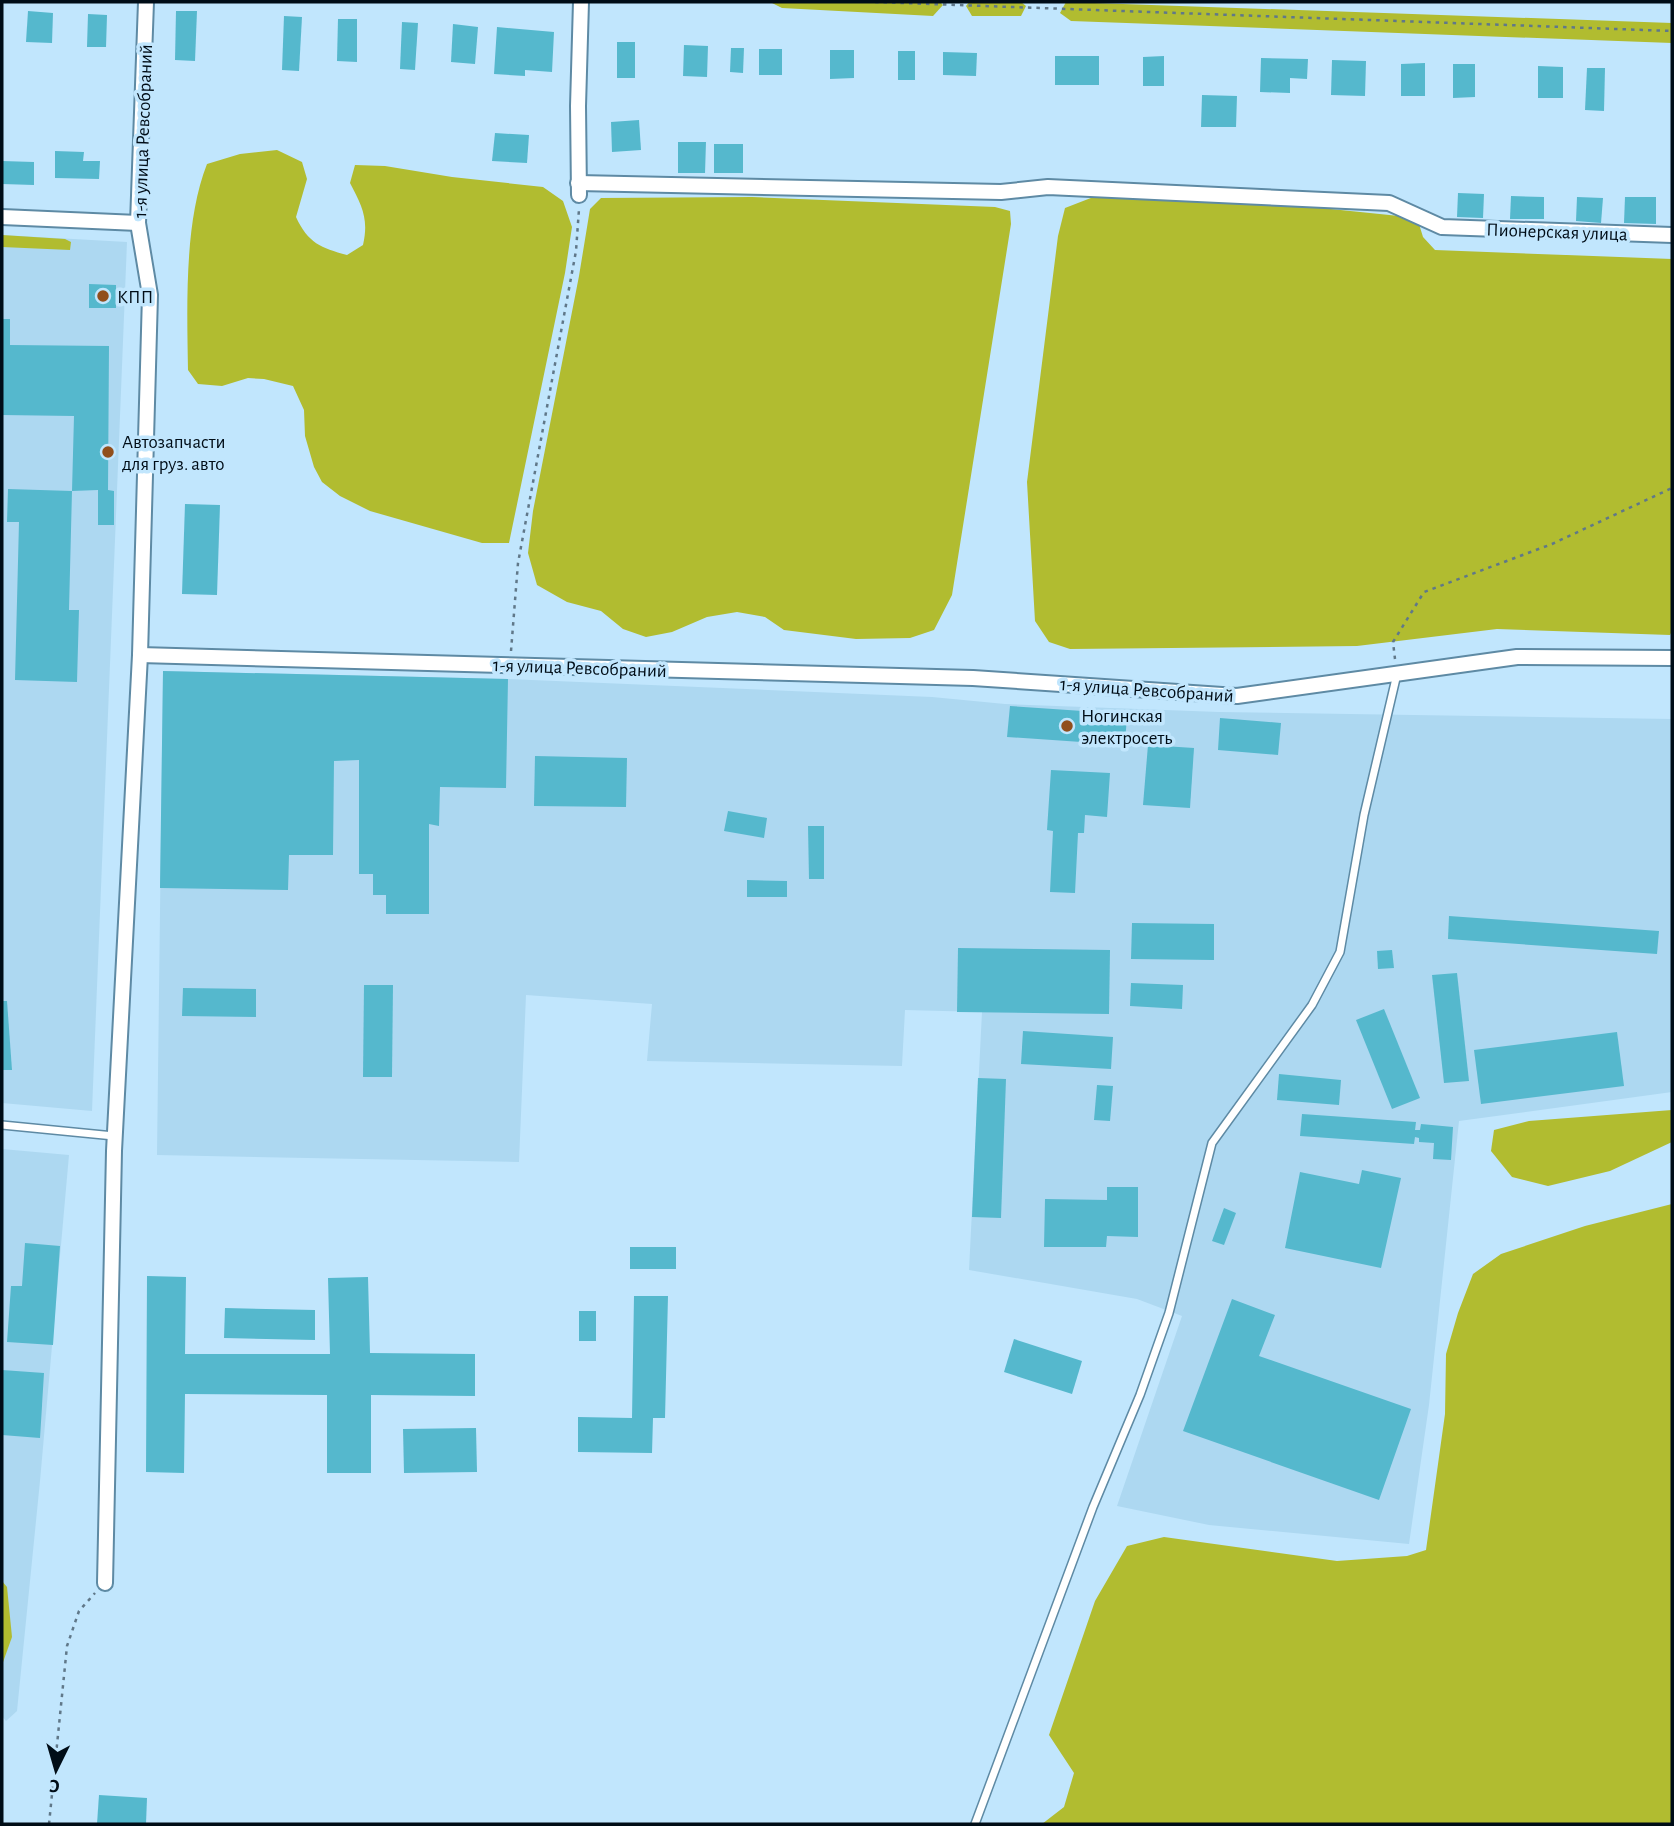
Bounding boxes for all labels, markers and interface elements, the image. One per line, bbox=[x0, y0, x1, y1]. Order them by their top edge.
street label: 1-я улица Ревсобраний bbox=[131, 44, 156, 218]
street label: Пионерская улица bbox=[1486, 221, 1628, 244]
marker: КПП bbox=[95, 288, 111, 304]
place label: КПП bbox=[117, 288, 153, 307]
place label: Автозапчасти для груз. авто bbox=[122, 433, 226, 474]
marker: Автозапчасти для груз. авто bbox=[100, 444, 116, 460]
street label: 1-я улица Ревсобраний bbox=[493, 656, 667, 681]
street label: 1-я улица Ревсобраний bbox=[1059, 675, 1234, 706]
place label: Ногинская электросеть bbox=[1081, 707, 1172, 748]
marker: Ногинская электросеть bbox=[1059, 718, 1075, 734]
north arrow bbox=[21, 1735, 91, 1805]
text: С bbox=[49, 1776, 61, 1795]

